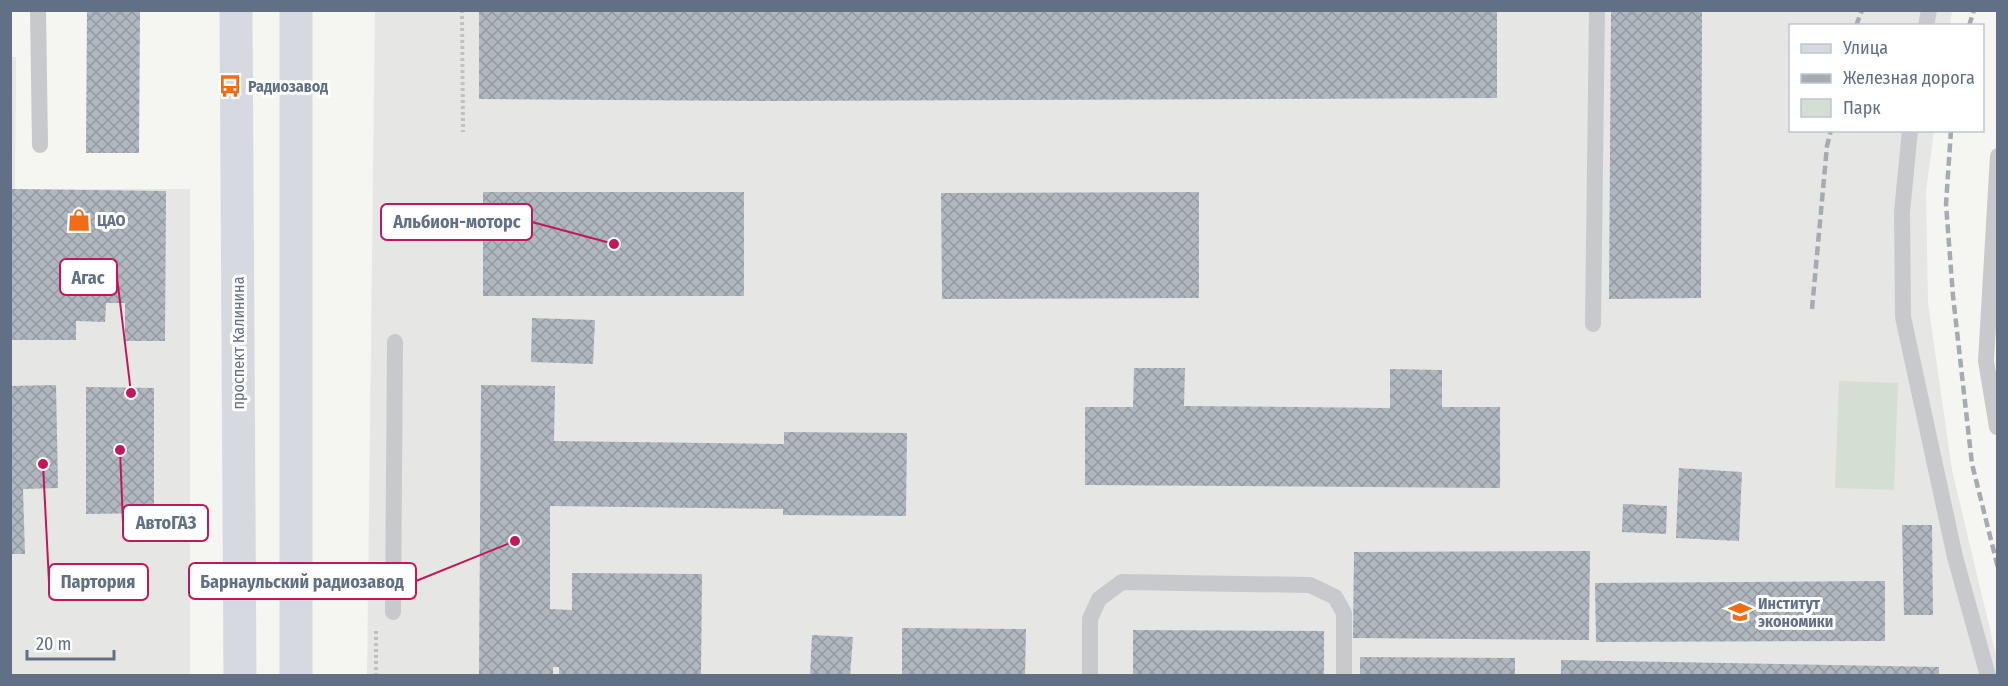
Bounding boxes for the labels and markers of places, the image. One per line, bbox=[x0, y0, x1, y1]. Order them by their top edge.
bus stop icon: Радиозавод bbox=[217, 73, 243, 99]
place label: Радиозавод bbox=[248, 77, 328, 96]
callout: Альбион-моторс bbox=[381, 204, 532, 240]
shop icon: ЦАО bbox=[66, 207, 92, 233]
place label: ЦАО bbox=[97, 211, 126, 230]
callout: Агас bbox=[60, 259, 117, 295]
callout: АвтоГАЗ bbox=[123, 505, 208, 541]
callout: Барнаульский радиозавод bbox=[189, 563, 416, 599]
callout: Партория bbox=[49, 564, 148, 600]
place label: Институт экономики bbox=[1758, 594, 1833, 631]
school or university icon: Институт экономики bbox=[1727, 599, 1753, 625]

